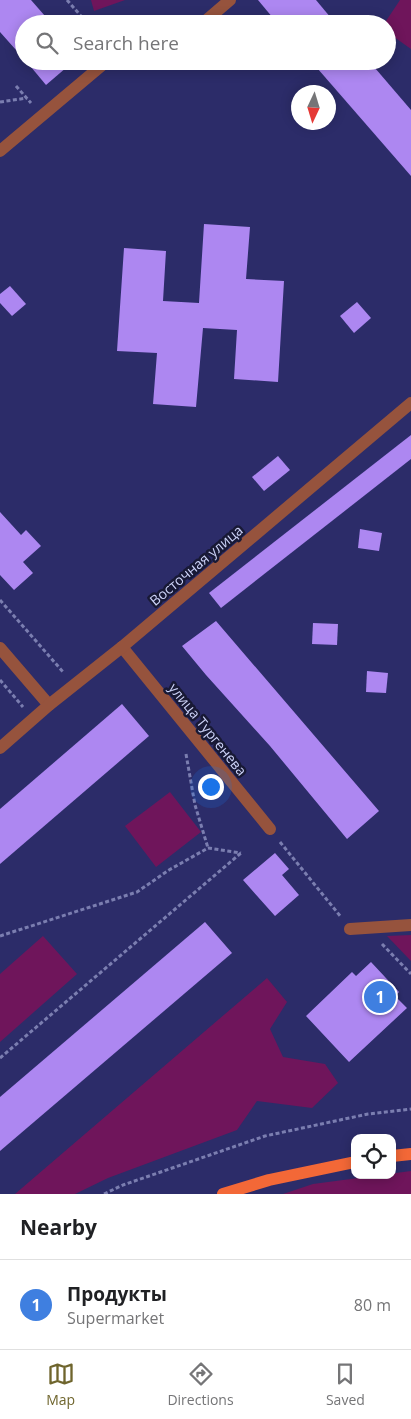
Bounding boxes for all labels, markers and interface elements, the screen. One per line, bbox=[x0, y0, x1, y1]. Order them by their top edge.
search box bbox=[15, 15, 396, 70]
icon: search bbox=[33, 29, 61, 57]
text: Search here bbox=[73, 30, 179, 56]
north arrow bbox=[291, 85, 336, 130]
street label: Восточная улица bbox=[145, 520, 247, 610]
street label: улица Тургенева bbox=[165, 679, 251, 779]
your location bbox=[198, 774, 224, 800]
pin: 1 bbox=[364, 978, 396, 1016]
map controls bbox=[351, 1134, 396, 1179]
button: locate bbox=[351, 1134, 396, 1179]
text: Nearby bbox=[20, 1213, 97, 1241]
text: Продукты bbox=[67, 1281, 167, 1307]
text: 1 bbox=[31, 1294, 41, 1316]
text: 80 m bbox=[354, 1294, 391, 1316]
text: Supermarket bbox=[67, 1307, 164, 1329]
tab: Map bbox=[46, 1360, 75, 1409]
tab: Directions bbox=[167, 1360, 234, 1409]
tab: Saved bbox=[326, 1360, 365, 1409]

